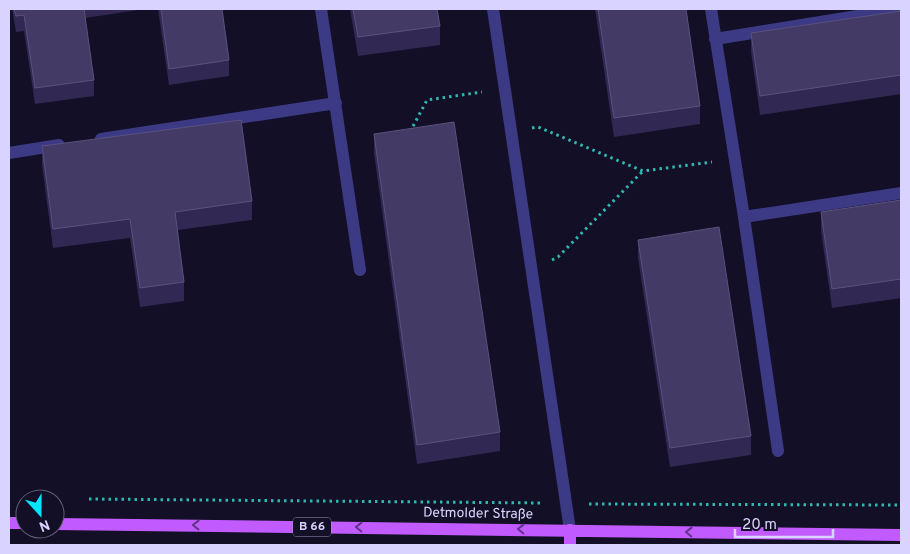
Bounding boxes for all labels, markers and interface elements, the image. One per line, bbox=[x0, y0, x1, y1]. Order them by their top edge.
north arrow bbox=[15, 489, 65, 539]
street label: Detmolder Straße bbox=[423, 505, 533, 523]
scale bar bbox=[735, 506, 832, 538]
text: N bbox=[36, 515, 52, 534]
text: 20 m bbox=[742, 516, 777, 535]
road number: B 66 bbox=[293, 518, 331, 536]
one-way arrow bbox=[192, 520, 200, 531]
one-way arrow bbox=[354, 522, 362, 533]
one-way arrow bbox=[517, 524, 525, 535]
one-way arrow bbox=[685, 526, 693, 537]

